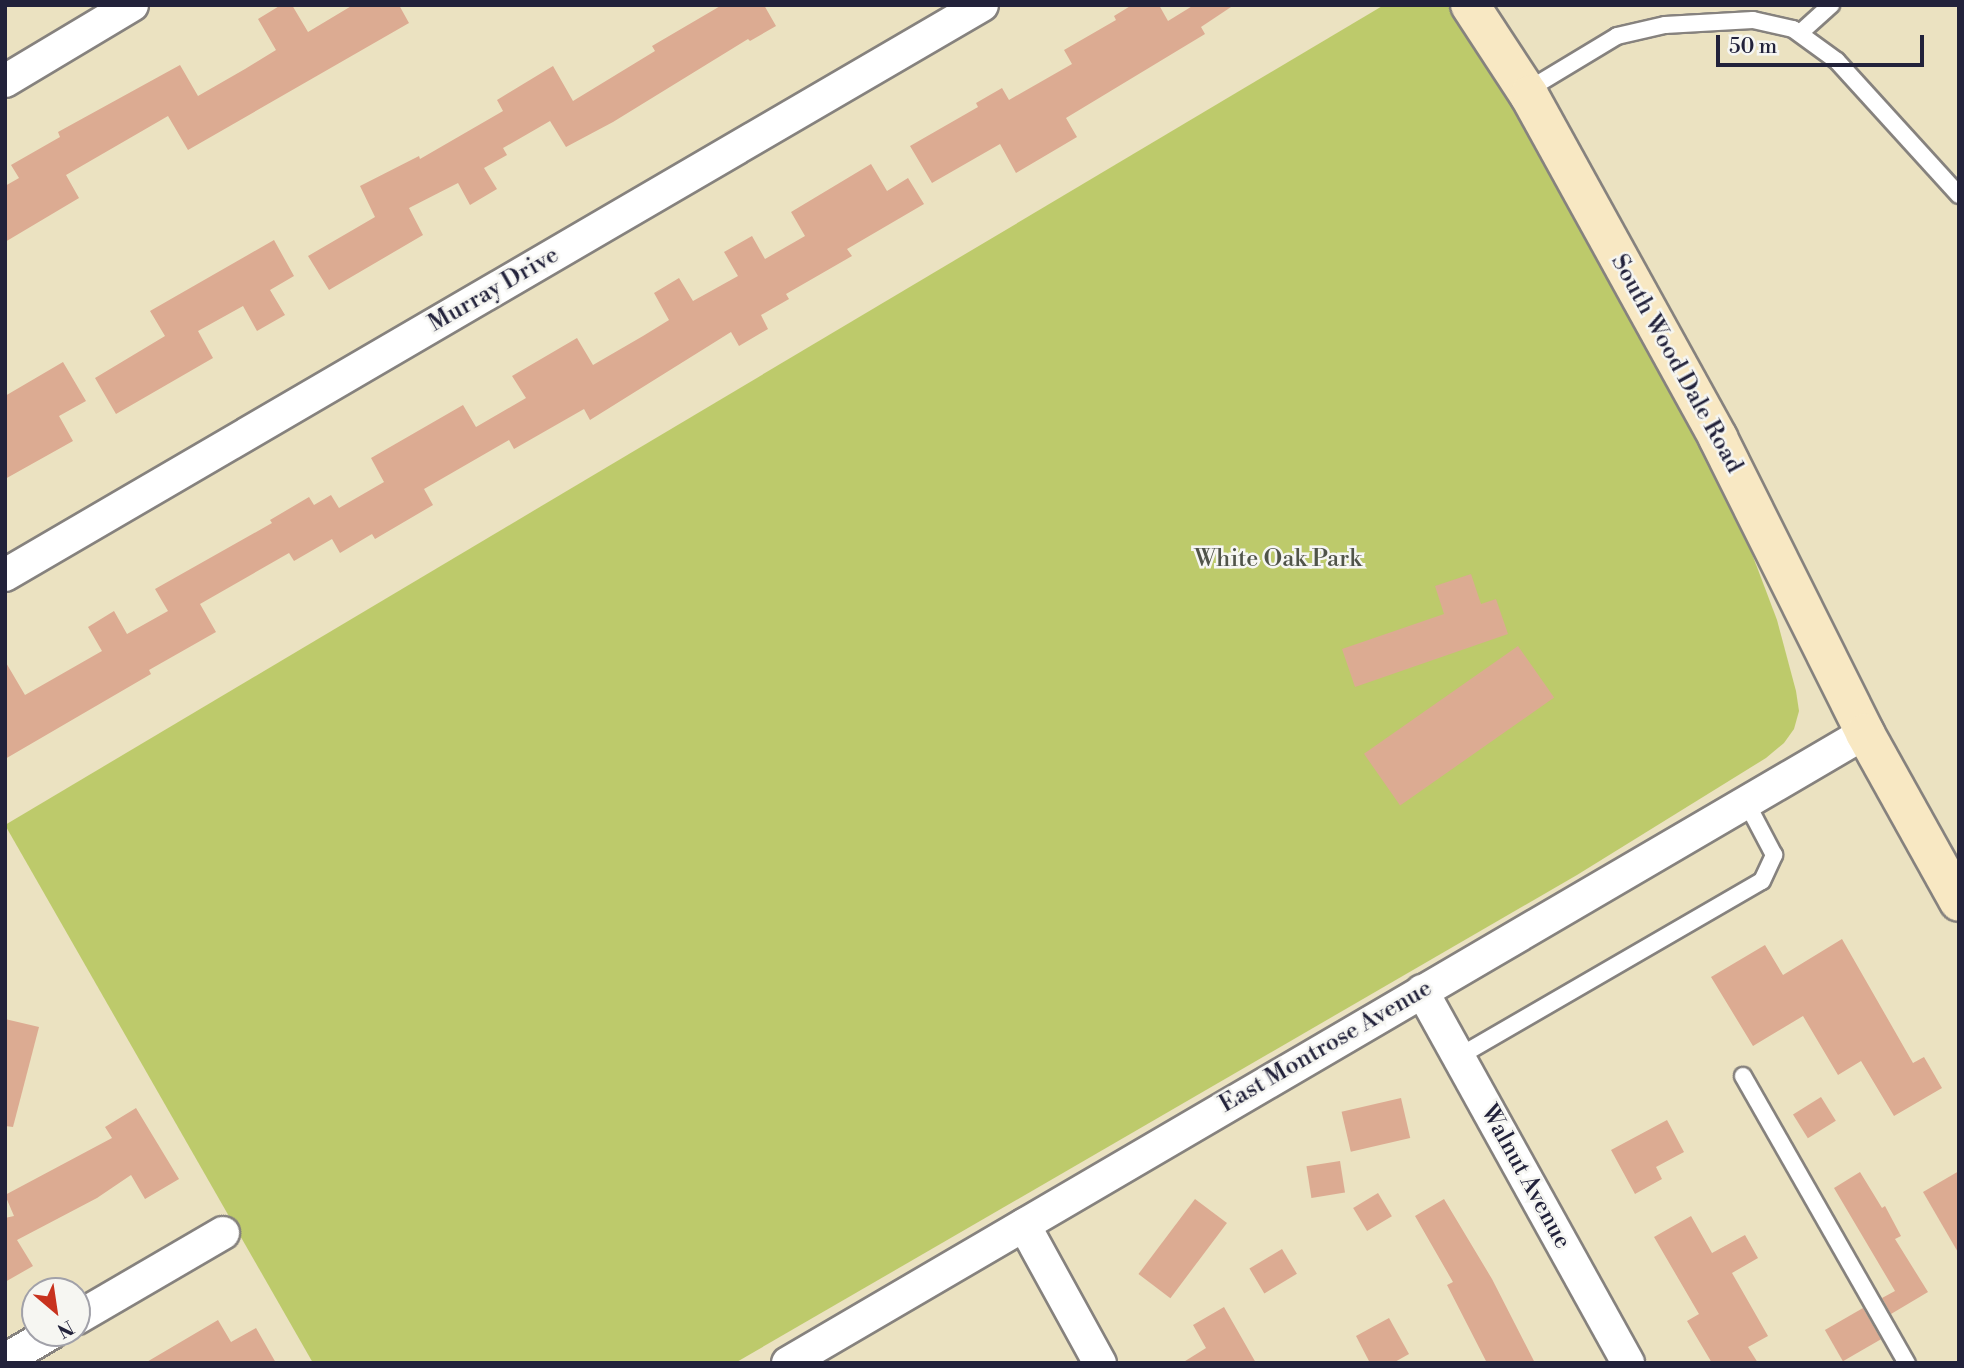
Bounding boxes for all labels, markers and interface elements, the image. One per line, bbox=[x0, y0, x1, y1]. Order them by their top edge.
scale bar bbox=[1719, 21, 1927, 65]
text: 50 m bbox=[1729, 34, 1777, 60]
street label: Murray Drive bbox=[424, 241, 564, 339]
street label: South Wood Dale Road bbox=[1604, 250, 1748, 478]
park label: White Oak Park bbox=[1194, 546, 1362, 574]
street label: East Montrose Avenue bbox=[1215, 974, 1437, 1120]
street label: Walnut Avenue bbox=[1474, 1100, 1576, 1254]
north arrow bbox=[21, 1277, 91, 1347]
text: N bbox=[53, 1314, 78, 1343]

